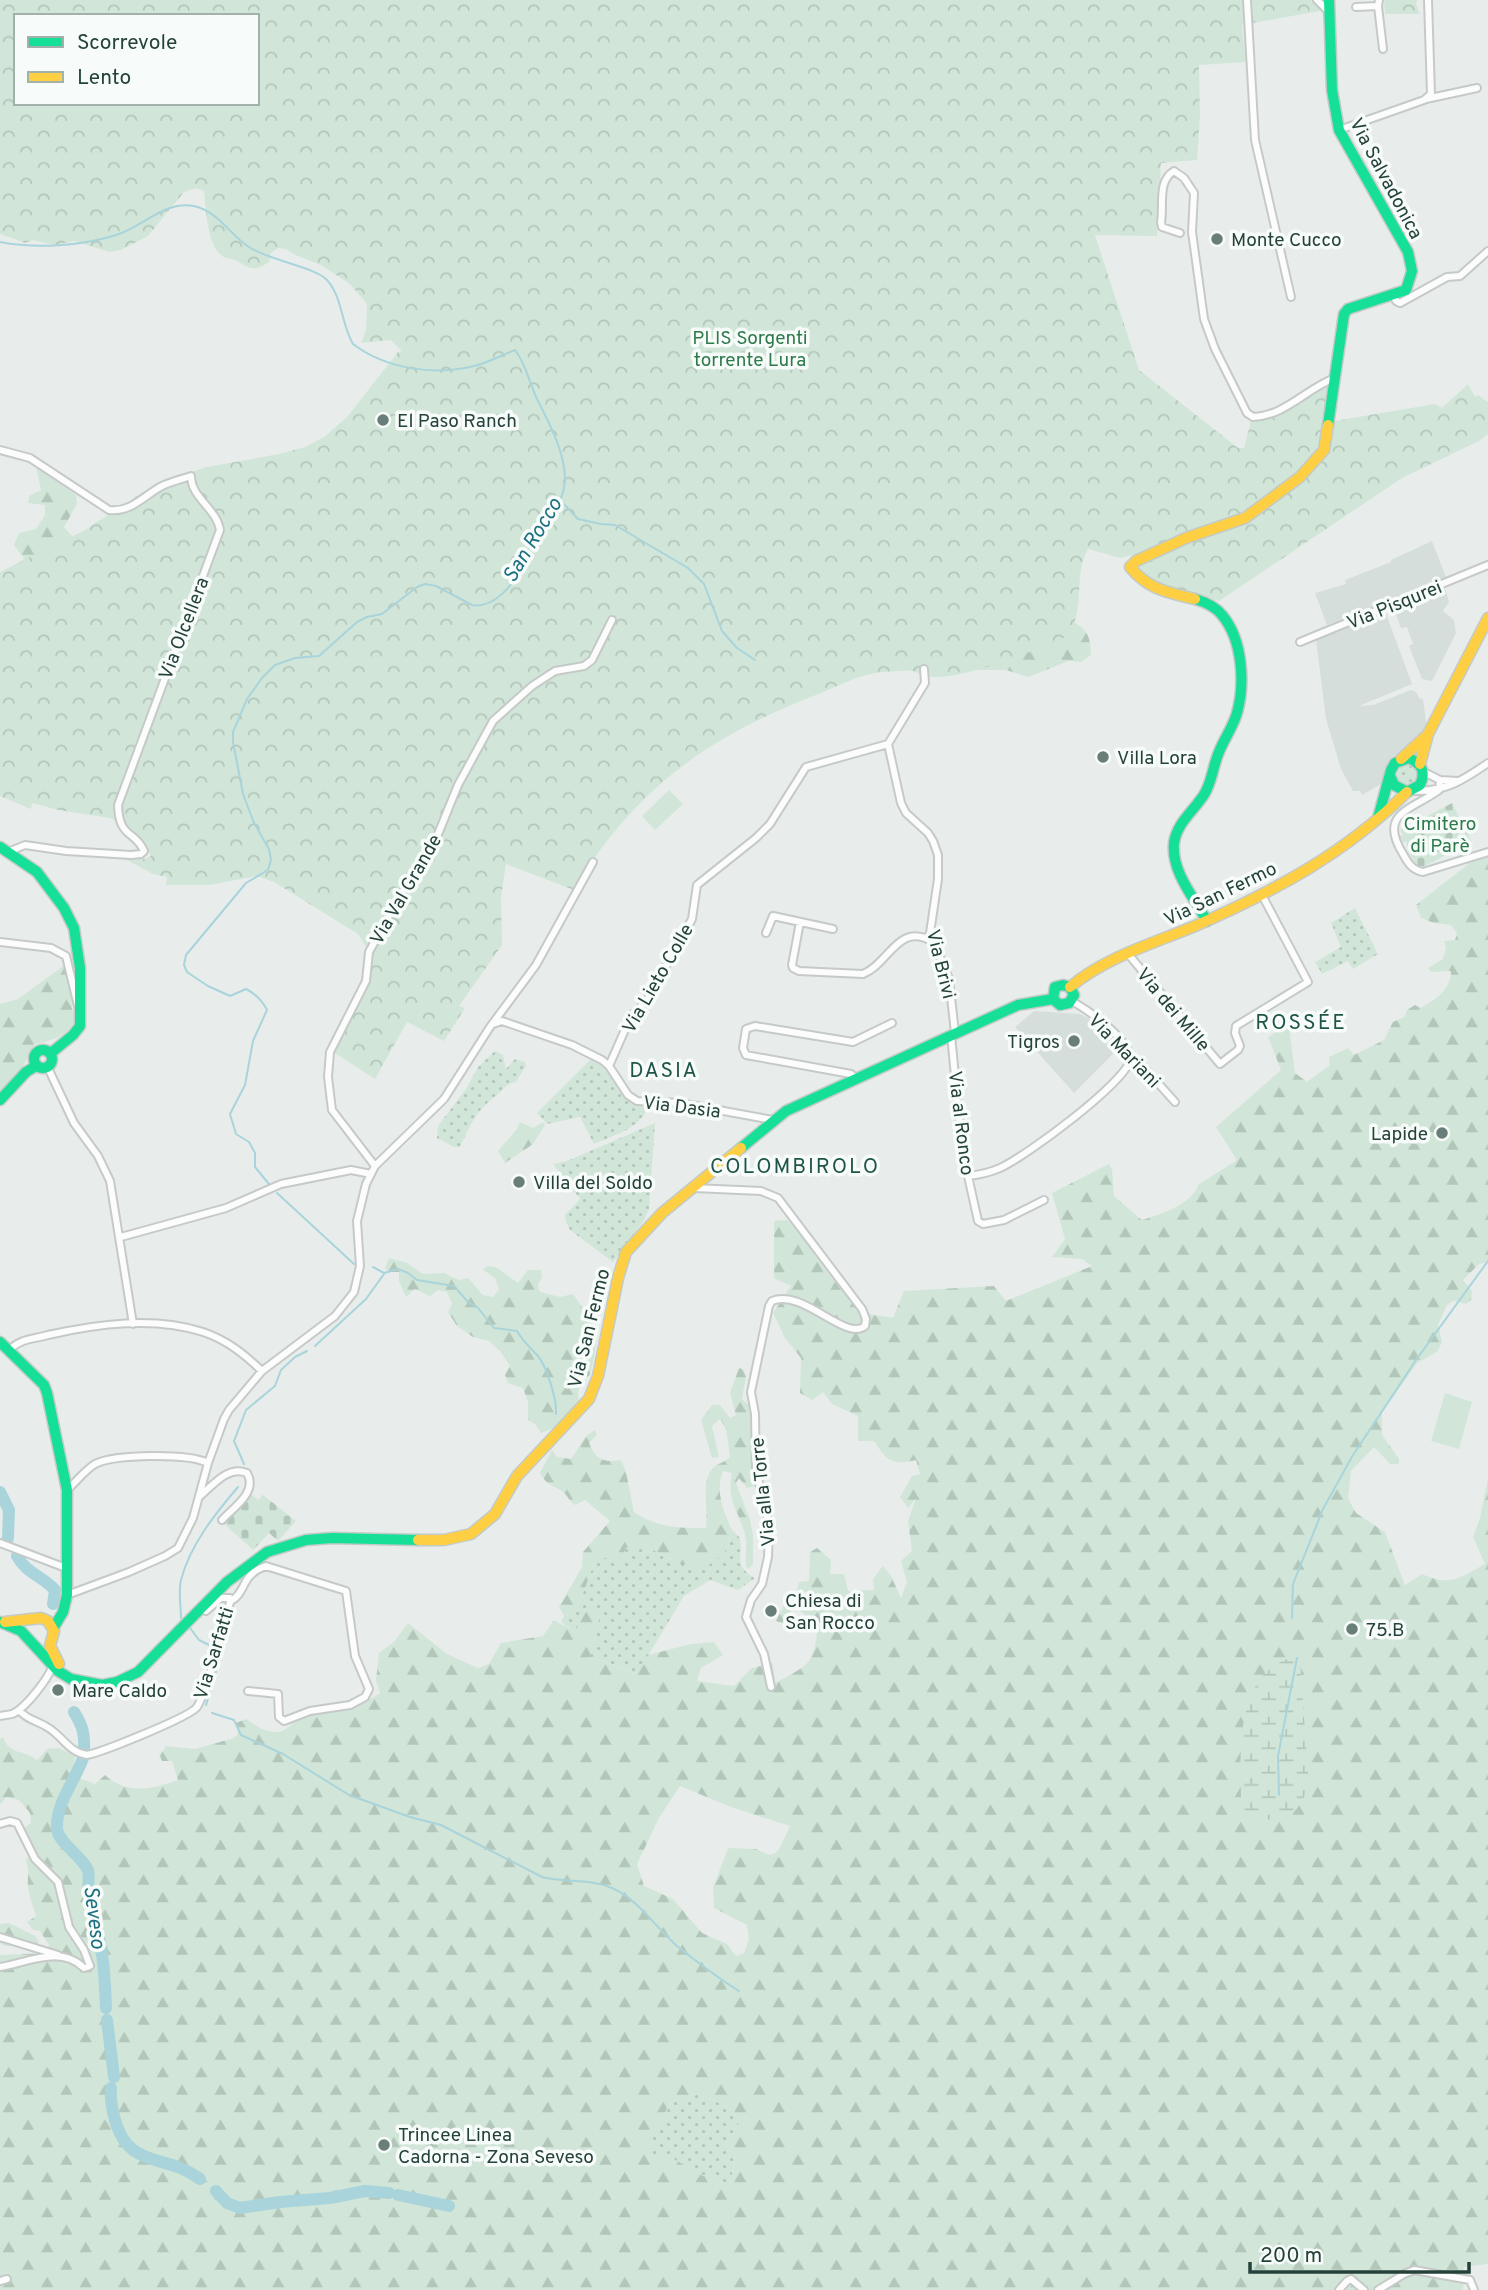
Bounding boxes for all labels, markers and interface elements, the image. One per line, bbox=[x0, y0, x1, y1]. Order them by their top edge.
legend bbox=[14, 14, 259, 105]
text: Scorrevole bbox=[77, 30, 177, 57]
text: Lento bbox=[77, 65, 131, 92]
street label: Via Salvadonica bbox=[1343, 114, 1427, 244]
place label: Monte Cucco bbox=[1231, 229, 1342, 253]
marker: Monte Cucco bbox=[1209, 231, 1225, 247]
park label: PLIS Sorgenti torrente Lura bbox=[692, 327, 808, 373]
place label: El Paso Ranch bbox=[397, 410, 517, 434]
marker: El Paso Ranch bbox=[375, 412, 391, 428]
water label: San Rocco bbox=[497, 493, 570, 588]
street label: Via Olcellera bbox=[154, 574, 215, 683]
street label: Via Pisqurei bbox=[1344, 576, 1446, 636]
place label: Villa Lora bbox=[1117, 747, 1197, 771]
marker: Villa Lora bbox=[1095, 749, 1111, 765]
park label: Cimitero di Parè bbox=[1404, 813, 1476, 859]
street label: Via Val Grande bbox=[365, 830, 448, 950]
street label: Via San Fermo bbox=[1161, 857, 1281, 932]
street label: Via Lieto Colle bbox=[618, 920, 700, 1038]
street label: Via Brivi bbox=[920, 927, 960, 1002]
street label: Via dei Mille bbox=[1130, 963, 1214, 1057]
street label: Via Mariani bbox=[1082, 1009, 1165, 1094]
district label: ROSSÉE bbox=[1255, 1009, 1347, 1037]
place label: Tigros bbox=[1007, 1031, 1060, 1055]
marker: Tigros bbox=[1066, 1033, 1082, 1049]
district label: DASIA bbox=[629, 1058, 699, 1085]
street label: Via al Ronco bbox=[942, 1070, 978, 1177]
street label: Via Dasia bbox=[642, 1091, 722, 1125]
place label: Lapide bbox=[1371, 1123, 1428, 1147]
marker: Lapide bbox=[1434, 1125, 1450, 1141]
district label: COLOMBIROLO bbox=[710, 1154, 880, 1181]
place label: Villa del Soldo bbox=[533, 1172, 653, 1196]
marker: Villa del Soldo bbox=[511, 1174, 527, 1190]
street label: Via San Fermo bbox=[564, 1266, 616, 1391]
street label: Via alla Torre bbox=[746, 1436, 782, 1548]
place label: Chiesa di San Rocco bbox=[785, 1590, 875, 1636]
marker: Chiesa di San Rocco bbox=[763, 1603, 779, 1619]
street label: Via Sarfatti bbox=[189, 1604, 240, 1703]
place label: 75.B bbox=[1366, 1619, 1404, 1643]
marker: 75.B bbox=[1344, 1621, 1360, 1637]
place label: Mare Caldo bbox=[72, 1680, 167, 1704]
marker: Mare Caldo bbox=[50, 1682, 66, 1698]
water label: Seveso bbox=[76, 1884, 111, 1951]
place label: Trincee Linea Cadorna - Zona Seveso bbox=[398, 2124, 594, 2170]
marker: Trincee Linea Cadorna - Zona Seveso bbox=[376, 2137, 392, 2153]
scale bar bbox=[1250, 2230, 1469, 2274]
text: 200 m bbox=[1260, 2243, 1322, 2270]

